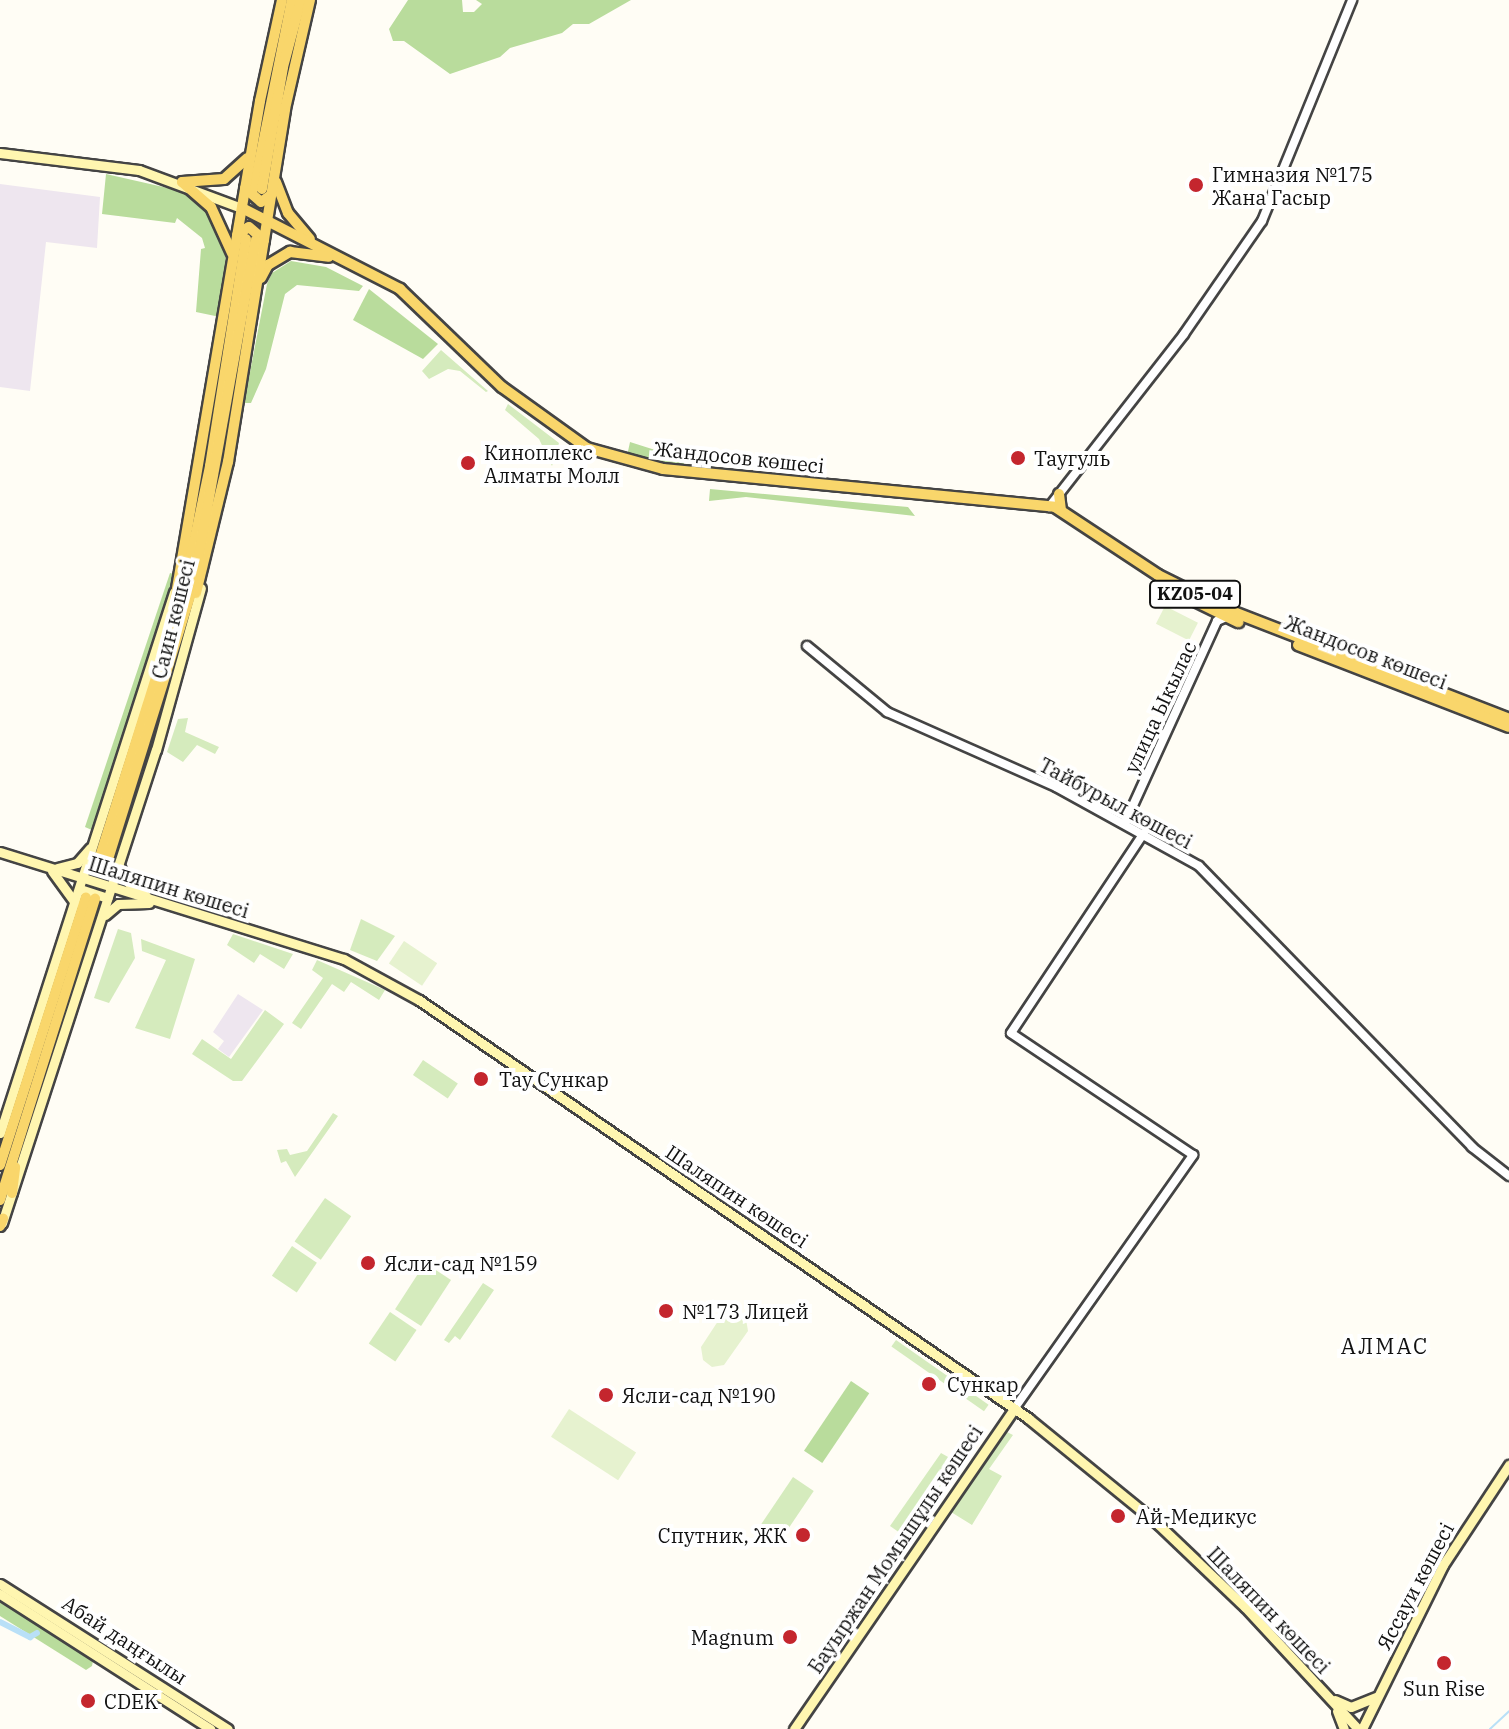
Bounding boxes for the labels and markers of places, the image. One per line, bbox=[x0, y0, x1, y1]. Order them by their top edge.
place label: Гимназия №175 Жана Гасыр bbox=[1212, 162, 1373, 209]
marker: Гимназия №175 Жана Гасыр bbox=[1187, 176, 1205, 194]
place label: Киноплекс Алматы Молл bbox=[484, 440, 620, 487]
place label: Таугуль bbox=[1034, 446, 1110, 470]
marker: Таугуль bbox=[1009, 449, 1027, 467]
marker: Киноплекс Алматы Молл bbox=[459, 454, 477, 472]
place label: Тау Сункар bbox=[499, 1067, 609, 1091]
marker: Тау Сункар bbox=[470, 1068, 492, 1090]
place label: Ясли-сад №159 bbox=[384, 1251, 538, 1275]
marker: Ясли-сад №159 bbox=[359, 1254, 377, 1272]
place label: №173 Лицей bbox=[682, 1299, 809, 1323]
marker: №173 Лицей bbox=[657, 1302, 675, 1320]
place label: Сункар bbox=[947, 1372, 1019, 1396]
marker: Сункар bbox=[918, 1373, 940, 1395]
place label: Ясли-сад №190 bbox=[622, 1383, 776, 1407]
marker: Ясли-сад №190 bbox=[597, 1386, 615, 1404]
place label: Ай-Медикус bbox=[1136, 1504, 1257, 1528]
marker: Ай-Медикус bbox=[1107, 1505, 1129, 1527]
place label: Спутник, ЖК bbox=[658, 1523, 787, 1547]
marker: Спутник, ЖК bbox=[794, 1526, 812, 1544]
place label: Magnum bbox=[691, 1625, 774, 1649]
marker: Magnum bbox=[781, 1628, 799, 1646]
marker: Sun Rise bbox=[1435, 1654, 1453, 1672]
place label: Sun Rise bbox=[1403, 1676, 1485, 1700]
place label: CDEK bbox=[104, 1689, 158, 1713]
marker: CDEK bbox=[79, 1692, 97, 1710]

